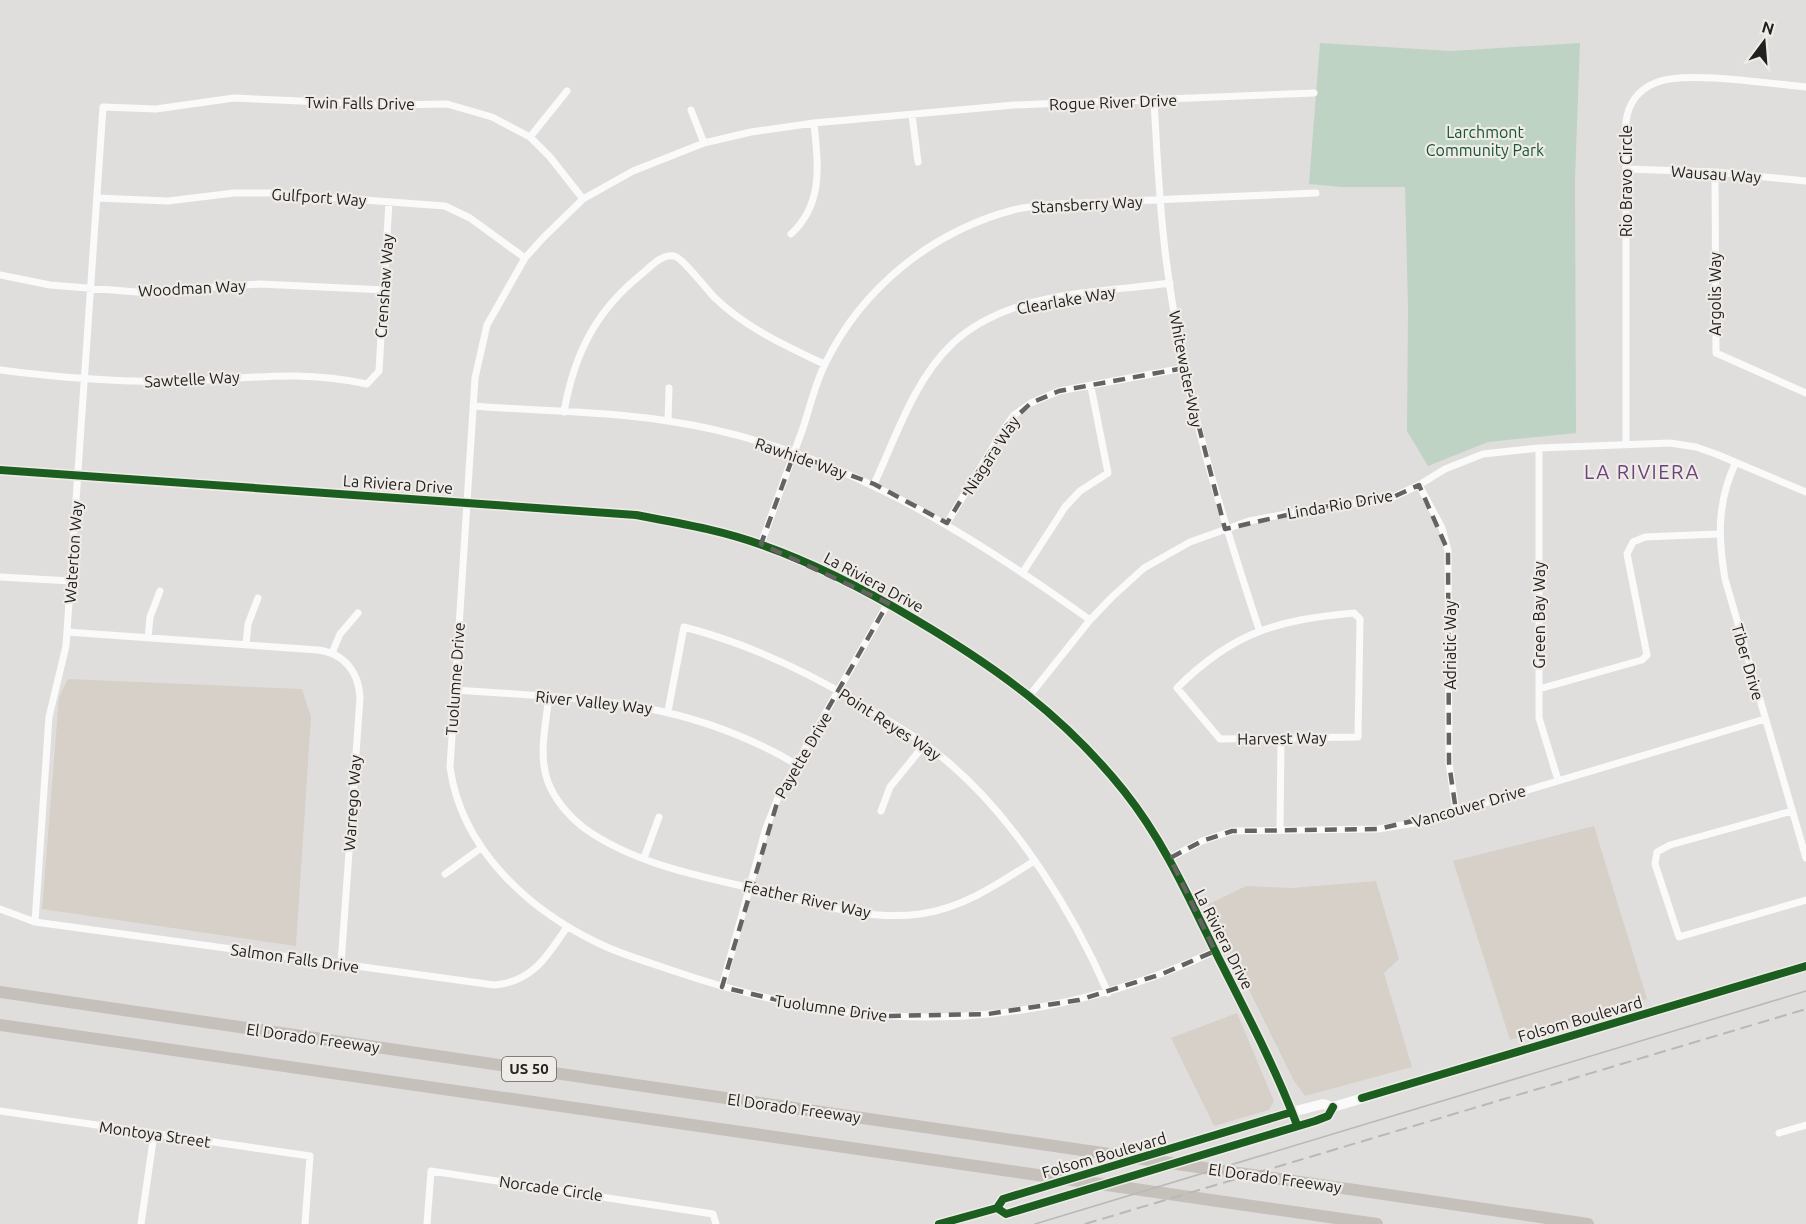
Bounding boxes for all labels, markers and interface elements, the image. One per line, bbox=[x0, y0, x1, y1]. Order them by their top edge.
north arrow bbox=[1734, 12, 1794, 72]
text: N bbox=[1760, 17, 1776, 38]
street label: Rogue River Drive bbox=[1049, 91, 1177, 113]
street label: Twin Falls Drive bbox=[305, 93, 415, 113]
park label: Larchmont Community Park bbox=[1426, 123, 1544, 159]
street label: Rio Bravo Circle bbox=[1617, 125, 1635, 237]
street label: Wausau Way bbox=[1670, 162, 1762, 186]
street label: Gulfport Way bbox=[271, 185, 367, 209]
street label: Stansberry Way bbox=[1031, 192, 1143, 216]
street label: Crenshaw Way bbox=[371, 233, 397, 339]
street label: Argolis Way bbox=[1706, 252, 1724, 336]
street label: Woodman Way bbox=[138, 276, 247, 300]
street label: Clearlake Way bbox=[1015, 282, 1117, 318]
street label: Whitewater Way bbox=[1166, 309, 1206, 429]
street label: Sawtelle Way bbox=[144, 368, 240, 390]
street label: Niagara Way bbox=[959, 412, 1023, 497]
street label: Rawhide Way bbox=[753, 434, 850, 482]
district label: LA RIVIERA bbox=[1584, 460, 1700, 483]
street label: La Riviera Drive bbox=[342, 471, 454, 497]
street label: Linda Rio Drive bbox=[1286, 486, 1394, 522]
street label: Waterton Way bbox=[60, 500, 86, 604]
street label: La Riviera Drive bbox=[821, 548, 927, 616]
street label: Green Bay Way bbox=[1530, 561, 1548, 669]
street label: Adriatic Way bbox=[1441, 600, 1459, 690]
street label: Tuolumne Drive bbox=[442, 622, 468, 736]
street label: Tiber Drive bbox=[1728, 622, 1768, 702]
street label: Point Reyes Way bbox=[836, 684, 945, 764]
street label: River Valley Way bbox=[535, 687, 654, 717]
street label: Payette Drive bbox=[771, 708, 835, 802]
street label: Harvest Way bbox=[1237, 728, 1327, 748]
street label: Warrego Way bbox=[340, 754, 364, 852]
street label: Vancouver Drive bbox=[1410, 781, 1528, 831]
street label: Feather River Way bbox=[742, 877, 873, 921]
street label: La Riviera Drive bbox=[1191, 886, 1257, 992]
street label: Salmon Falls Drive bbox=[230, 940, 360, 976]
street label: Tuolumne Drive bbox=[774, 991, 888, 1025]
street label: Folsom Boulevard bbox=[1516, 993, 1644, 1045]
street label: El Dorado Freeway bbox=[245, 1020, 381, 1056]
road number: US 50 bbox=[502, 1057, 556, 1081]
street label: El Dorado Freeway bbox=[726, 1090, 862, 1126]
street label: Montoya Street bbox=[98, 1117, 213, 1151]
street label: Folsom Boulevard bbox=[1040, 1129, 1168, 1181]
street label: El Dorado Freeway bbox=[1207, 1160, 1343, 1196]
street label: Norcade Circle bbox=[498, 1172, 604, 1204]

